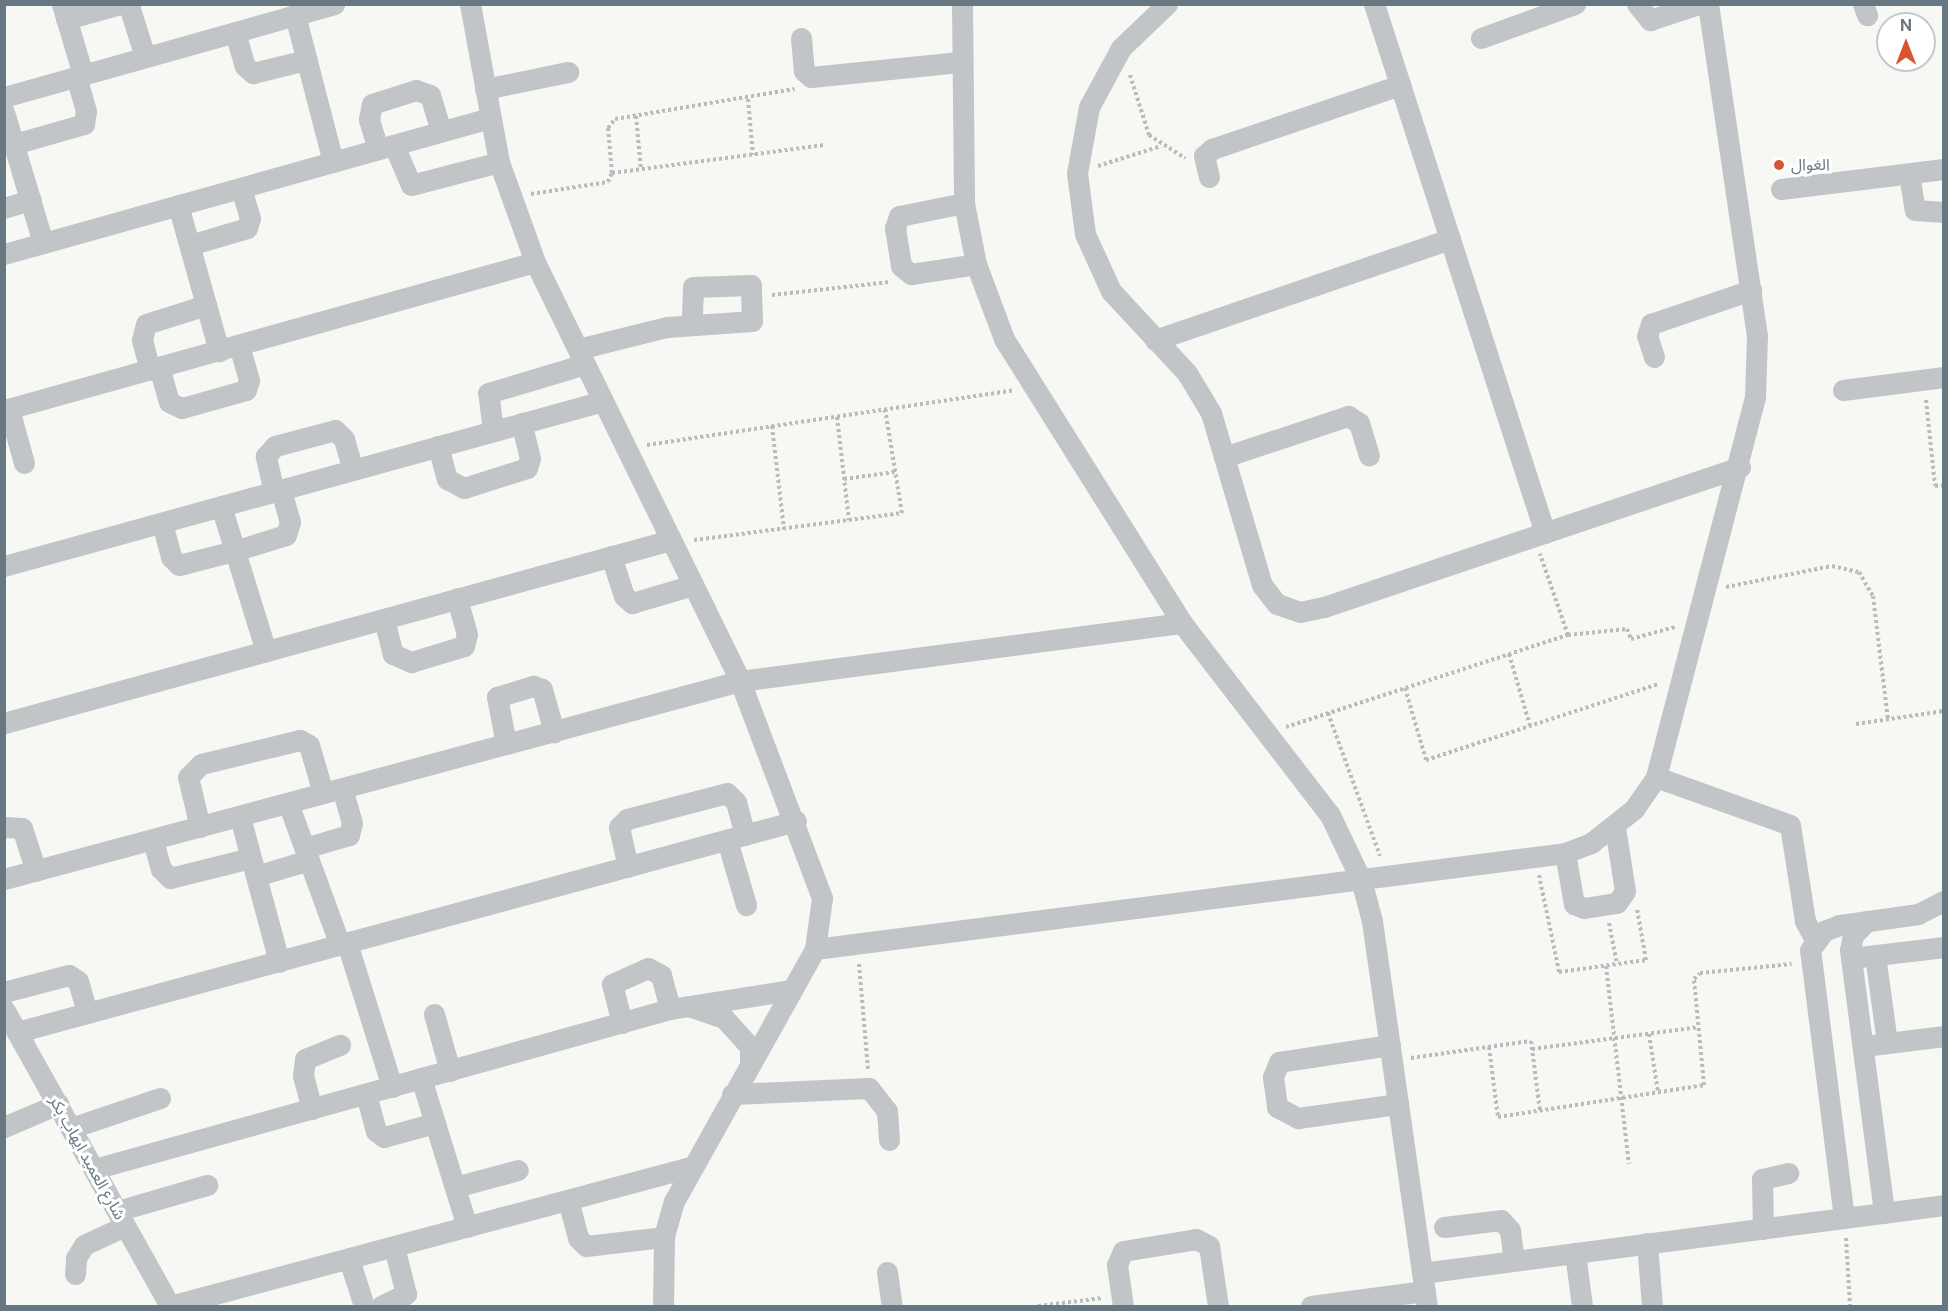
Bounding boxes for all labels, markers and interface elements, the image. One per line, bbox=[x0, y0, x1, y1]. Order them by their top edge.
north arrow bbox=[1876, 12, 1936, 72]
text: N bbox=[1900, 16, 1912, 35]
place label: الغوال bbox=[1791, 155, 1830, 175]
marker: الغوال bbox=[1772, 158, 1786, 172]
street label: شارع العميد ايهاب بكر bbox=[45, 1093, 129, 1223]

